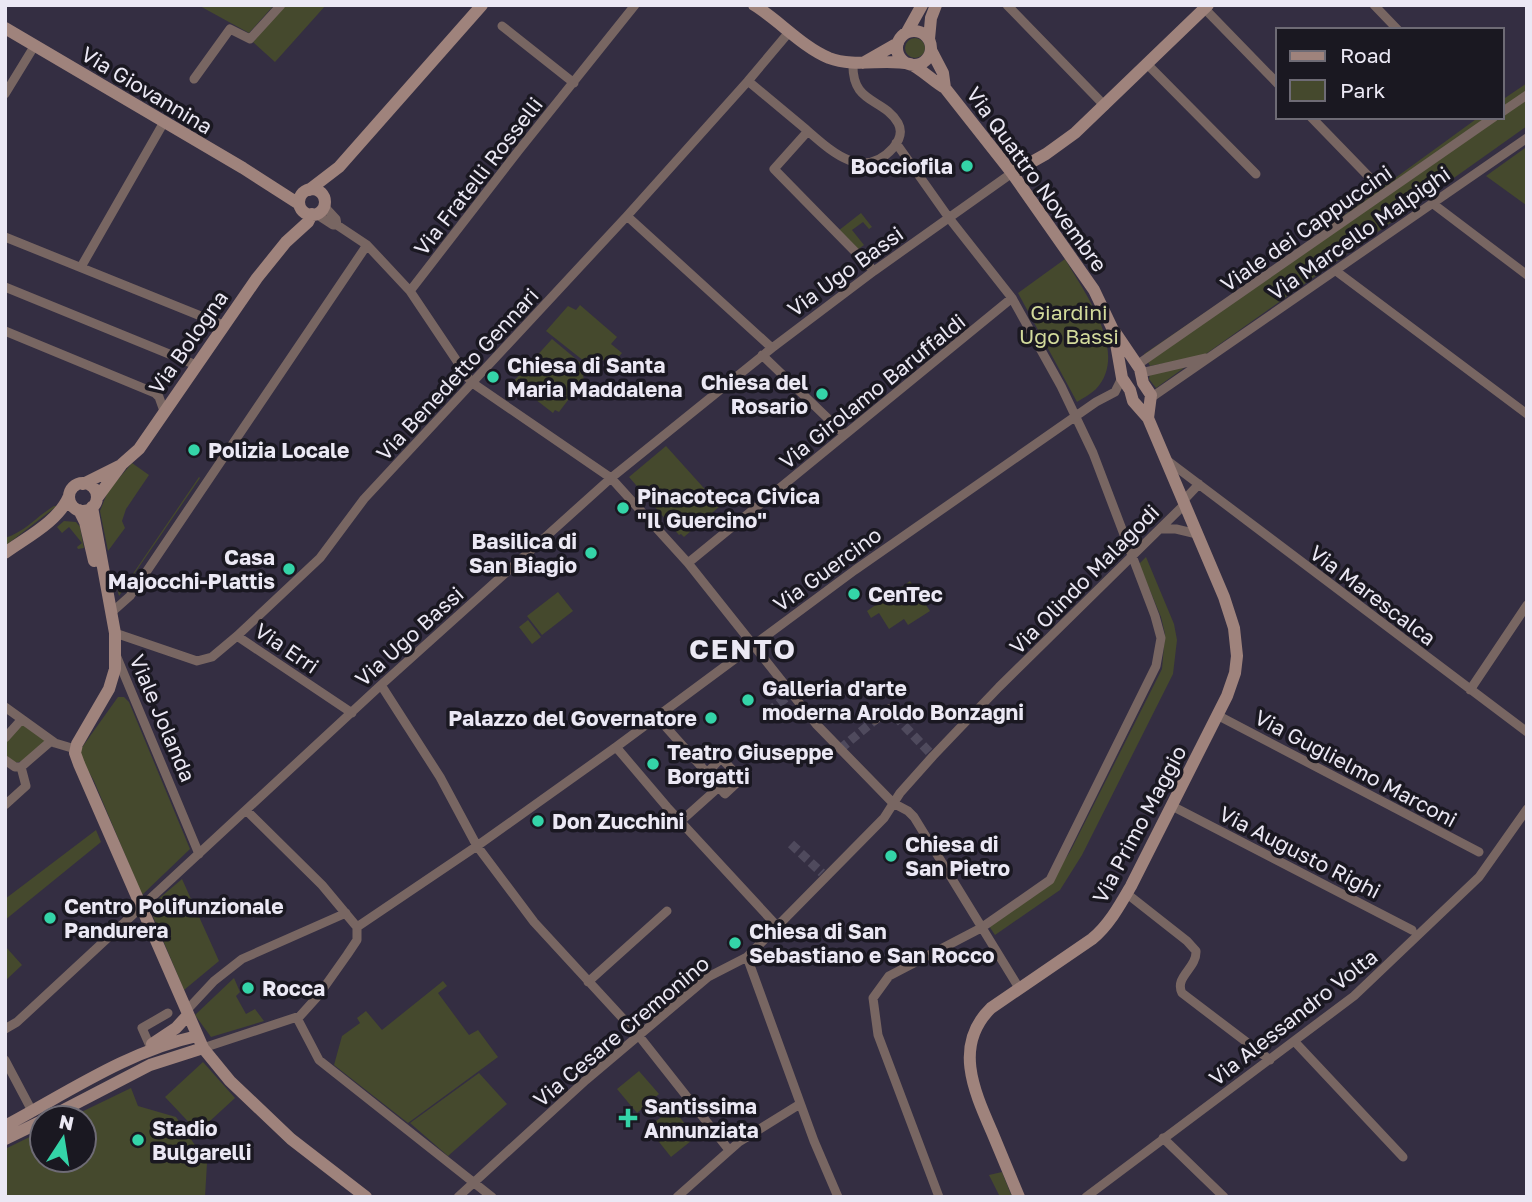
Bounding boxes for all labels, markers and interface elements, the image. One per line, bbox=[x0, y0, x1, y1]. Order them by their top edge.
legend bbox=[1276, 28, 1504, 119]
street label: Via Giovannina bbox=[77, 41, 217, 139]
text: Road bbox=[1340, 42, 1391, 68]
text: Park bbox=[1340, 77, 1386, 103]
street label: Via Quattro Novembre bbox=[961, 81, 1113, 277]
street label: Via Fratelli Rosselli bbox=[408, 92, 548, 260]
place label: Bocciofila bbox=[851, 153, 953, 179]
marker: Bocciofila bbox=[959, 158, 975, 174]
street label: Viale dei Cappuccini bbox=[1215, 159, 1397, 297]
street label: Via Marcello Malpighi bbox=[1263, 160, 1455, 306]
street label: Via Ugo Bassi bbox=[782, 220, 908, 322]
street label: Via Benedetto Gennari bbox=[370, 282, 544, 466]
street label: Via Bologna bbox=[143, 285, 233, 399]
park label: Giardini Ugo Bassi bbox=[1019, 299, 1119, 349]
street label: Via Girolamo Baruffaldi bbox=[774, 308, 970, 474]
place label: Chiesa di Santa Maria Maddalena bbox=[507, 352, 682, 402]
marker: Chiesa di Santa Maria Maddalena bbox=[485, 369, 501, 385]
place label: Chiesa del Rosario bbox=[701, 369, 808, 419]
marker: Chiesa del Rosario bbox=[814, 386, 830, 402]
place label: Polizia Locale bbox=[208, 437, 349, 463]
marker: Polizia Locale bbox=[186, 442, 202, 458]
place label: Pinacoteca Civica "Il Guercino" bbox=[637, 483, 820, 533]
street label: Via Olindo Malagodi bbox=[1004, 499, 1164, 659]
marker: Pinacoteca Civica "Il Guercino" bbox=[615, 500, 631, 516]
street label: Via Guercino bbox=[768, 521, 886, 617]
place label: Basilica di San Biagio bbox=[469, 528, 577, 578]
street label: Via Marescalca bbox=[1305, 539, 1441, 651]
place label: Casa Majocchi-Plattis bbox=[108, 544, 275, 594]
marker: Basilica di San Biagio bbox=[583, 545, 599, 561]
marker: Casa Majocchi-Plattis bbox=[281, 561, 297, 577]
street label: Via Ugo Bassi bbox=[349, 581, 469, 691]
place label: CenTec bbox=[868, 581, 943, 607]
marker: CenTec bbox=[846, 586, 862, 602]
street label: Via Erri bbox=[250, 617, 324, 679]
district label: CENTO bbox=[689, 632, 797, 665]
street label: Viale Jolanda bbox=[124, 650, 202, 786]
place label: Galleria d'arte moderna Aroldo Bonzagni bbox=[762, 675, 1024, 725]
marker: Galleria d'arte moderna Aroldo Bonzagni bbox=[740, 692, 756, 708]
street label: Via Guglielmo Marconi bbox=[1250, 704, 1462, 832]
place label: Palazzo del Governatore bbox=[448, 705, 697, 731]
marker: Palazzo del Governatore bbox=[703, 710, 719, 726]
place label: Teatro Giuseppe Borgatti bbox=[667, 739, 834, 789]
street label: Via Primo Maggio bbox=[1086, 741, 1192, 907]
marker: Teatro Giuseppe Borgatti bbox=[645, 756, 661, 772]
street label: Via Augusto Righi bbox=[1215, 800, 1385, 904]
place label: Don Zucchini bbox=[552, 808, 684, 834]
marker: Don Zucchini bbox=[530, 813, 546, 829]
place label: Chiesa di San Pietro bbox=[905, 831, 1010, 881]
marker: Chiesa di San Pietro bbox=[883, 848, 899, 864]
place label: Centro Polifunzionale Pandurera bbox=[64, 893, 284, 943]
marker: Centro Polifunzionale Pandurera bbox=[42, 910, 58, 926]
place label: Chiesa di San Sebastiano e San Rocco bbox=[749, 918, 995, 968]
marker: Chiesa di San Sebastiano e San Rocco bbox=[727, 935, 743, 951]
street label: Via Alessandro Volta bbox=[1203, 943, 1383, 1091]
street label: Via Cesare Cremonino bbox=[528, 950, 714, 1112]
place label: Rocca bbox=[262, 975, 325, 1001]
marker: Rocca bbox=[240, 980, 256, 996]
place label: Santissima Annunziata bbox=[644, 1093, 759, 1143]
north arrow bbox=[28, 1104, 98, 1174]
marker: Santissima Annunziata bbox=[618, 1108, 638, 1128]
text: N bbox=[57, 1109, 76, 1135]
place label: Stadio Bulgarelli bbox=[152, 1115, 251, 1165]
marker: Stadio Bulgarelli bbox=[130, 1132, 146, 1148]

